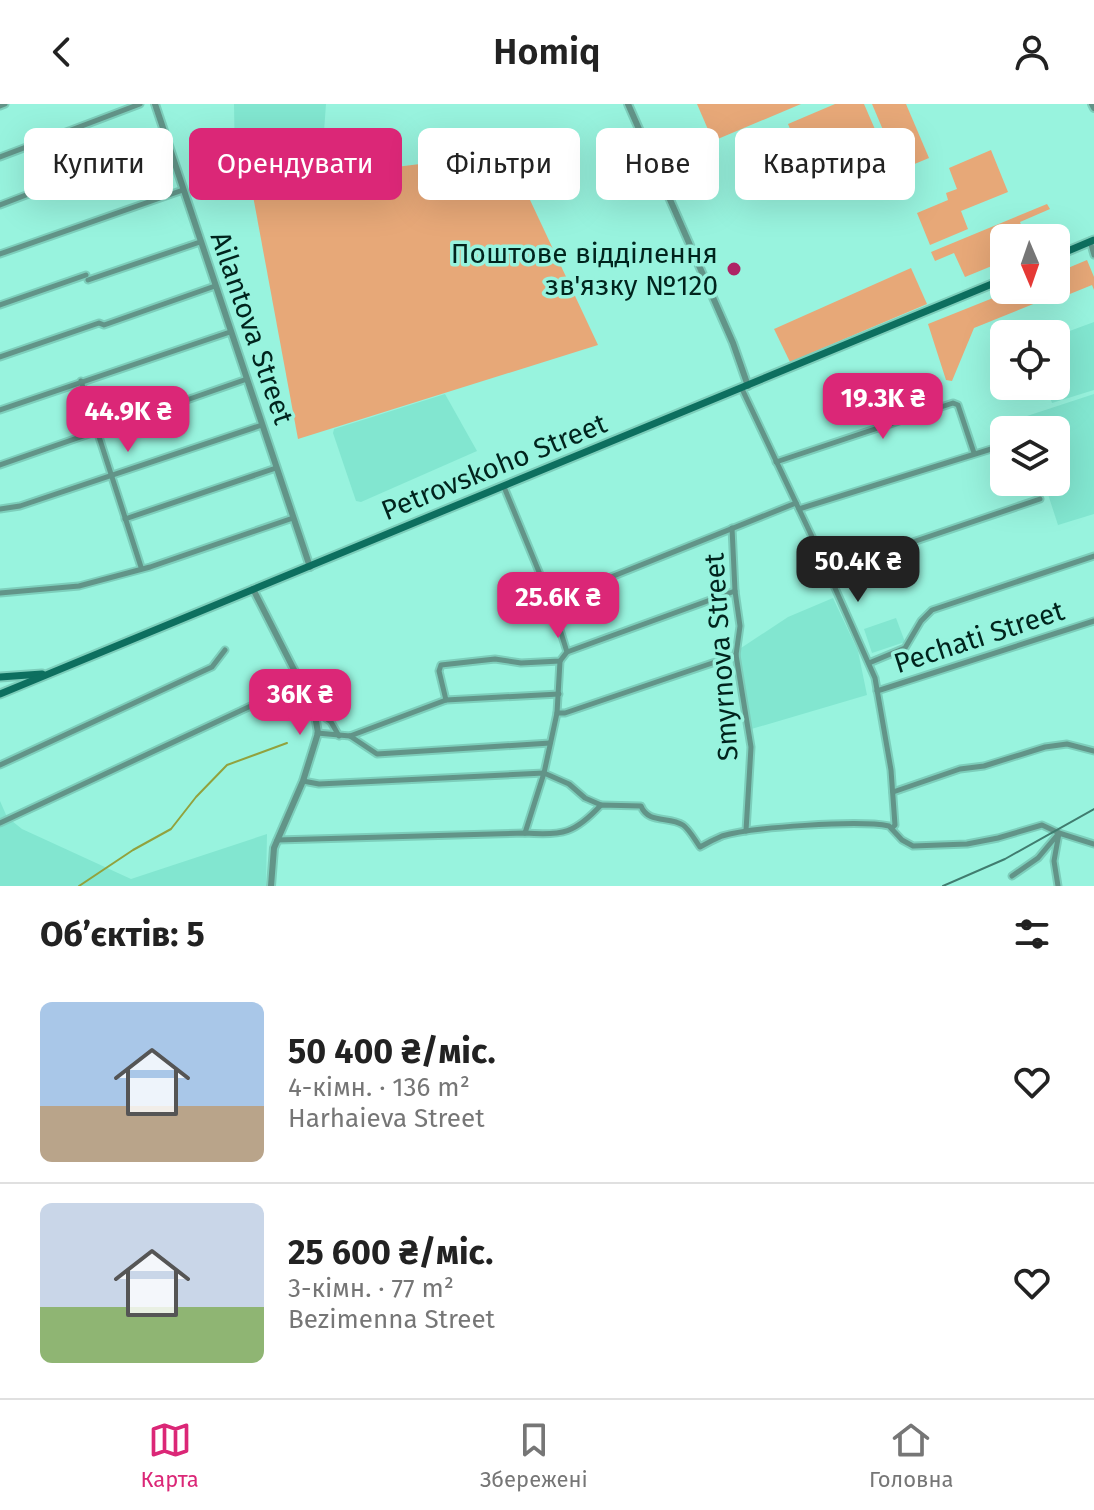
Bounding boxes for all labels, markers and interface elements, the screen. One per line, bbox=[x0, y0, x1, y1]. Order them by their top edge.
icon: back bbox=[40, 30, 84, 74]
text: Homiq bbox=[493, 30, 601, 74]
icon: person bbox=[1010, 30, 1054, 74]
chip: Купити bbox=[24, 128, 173, 200]
chip: Орендувати bbox=[189, 128, 402, 200]
chip: Фільтри bbox=[418, 128, 580, 200]
chip: Нове bbox=[596, 128, 719, 200]
chip: Квартира bbox=[735, 128, 915, 200]
north arrow bbox=[990, 224, 1070, 304]
map controls bbox=[990, 224, 1070, 496]
street label: Ailantova Street bbox=[204, 227, 301, 429]
place label: Поштове відділення зв'язку №120 bbox=[451, 237, 718, 302]
marker: Поштове відділення зв'язку №120 bbox=[725, 260, 743, 278]
button: locate bbox=[990, 320, 1070, 400]
pin: 19.3K ₴ bbox=[809, 373, 957, 441]
text: 19.3K ₴ bbox=[841, 383, 925, 414]
pin: 44.9K ₴ bbox=[54, 386, 202, 454]
text: 44.9K ₴ bbox=[84, 396, 172, 427]
street label: Petrovskoho Street bbox=[376, 406, 612, 527]
button: layers bbox=[990, 416, 1070, 496]
pin: 50.4K ₴ bbox=[784, 536, 932, 604]
text: 50.4K ₴ bbox=[814, 546, 902, 577]
street label: Smyrnova Street bbox=[697, 551, 745, 762]
pin: 25.6K ₴ bbox=[484, 572, 632, 640]
text: 25.6K ₴ bbox=[515, 582, 601, 613]
street label: Pechati Street bbox=[890, 594, 1069, 680]
pin: 36K ₴ bbox=[244, 669, 356, 737]
text: 36K ₴ bbox=[267, 679, 333, 710]
icon: filters bbox=[1010, 912, 1054, 956]
text: Об’єктів: 5 bbox=[40, 914, 205, 955]
text: 50 400 ₴/міс. bbox=[288, 1031, 496, 1072]
icon: home bbox=[104, 1034, 200, 1130]
icon: heart bbox=[1010, 1060, 1054, 1104]
text: 4-кімн. · 136 m² bbox=[288, 1072, 470, 1103]
text: Harhaieva Street bbox=[288, 1103, 485, 1134]
text: 25 600 ₴/міс. bbox=[288, 1232, 493, 1273]
icon: home bbox=[104, 1235, 200, 1331]
icon: heart bbox=[1010, 1261, 1054, 1305]
text: 3-кімн. · 77 m² bbox=[288, 1273, 454, 1304]
text: Bezimenna Street bbox=[288, 1304, 495, 1335]
tab: Карта bbox=[141, 1418, 199, 1493]
tab: Збережені bbox=[480, 1418, 588, 1493]
tab: Головна bbox=[869, 1418, 953, 1493]

